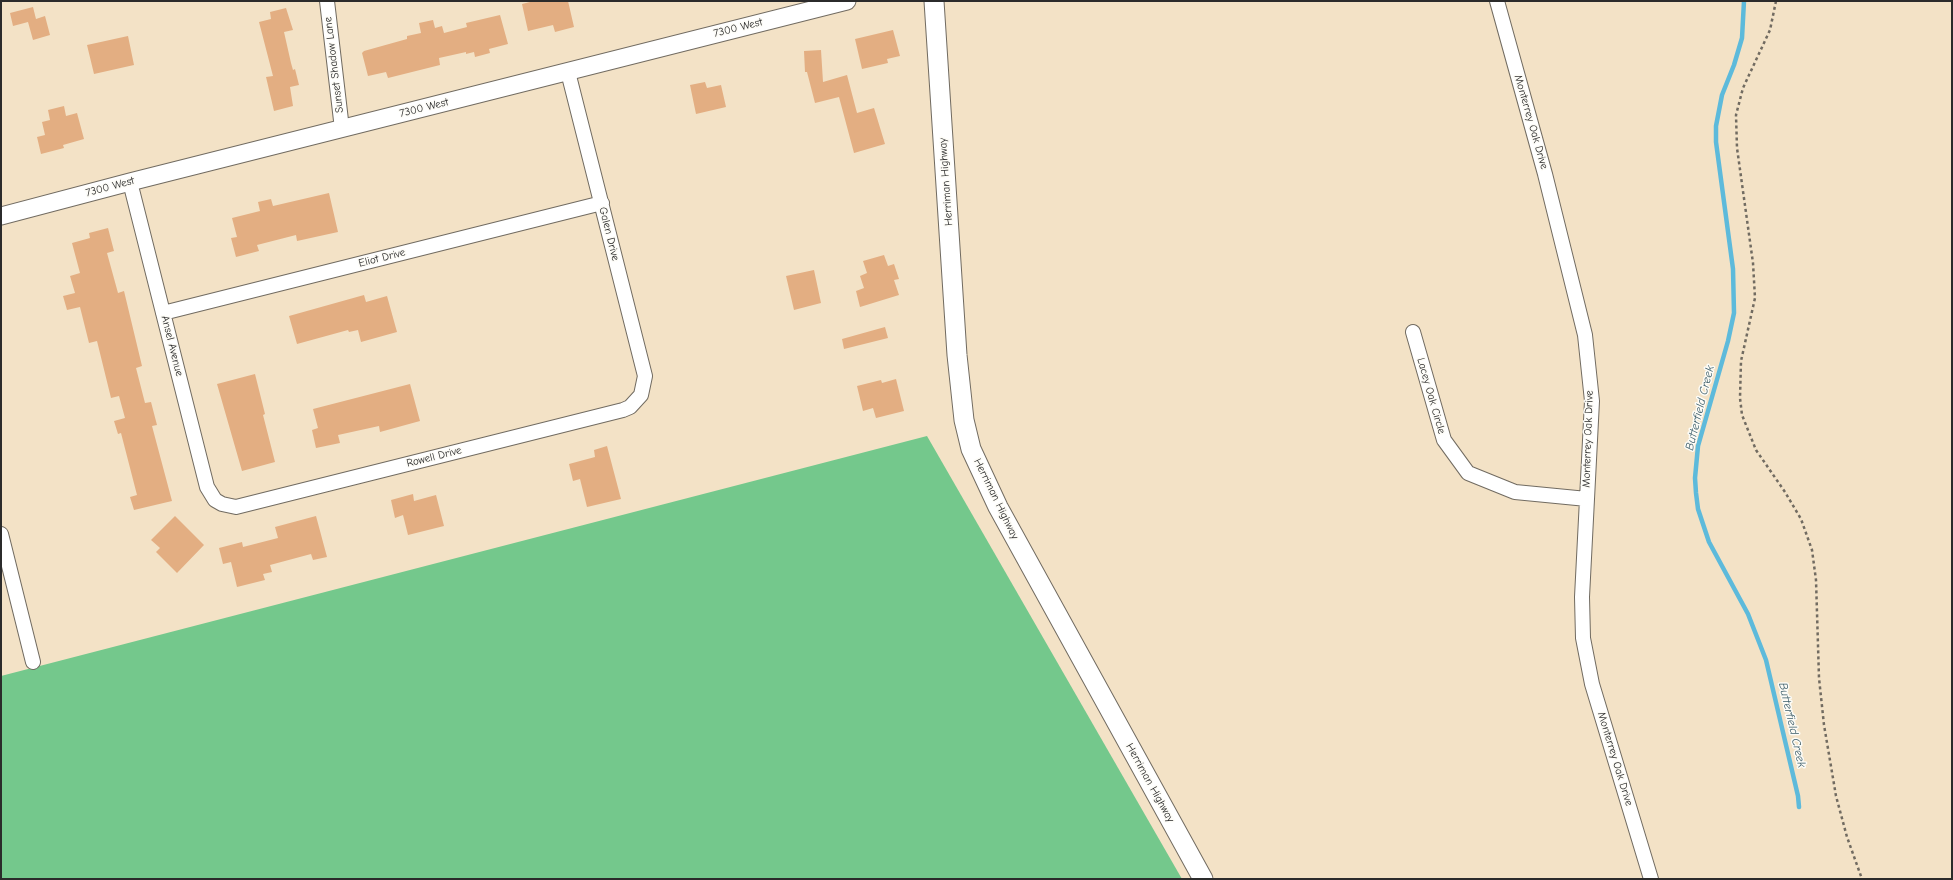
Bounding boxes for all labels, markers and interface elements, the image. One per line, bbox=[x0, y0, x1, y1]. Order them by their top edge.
street label: Sunset Shadow Lane bbox=[322, 16, 346, 114]
street label: 7300 West bbox=[712, 16, 764, 40]
street label: Monterrey Oak Drive bbox=[1511, 73, 1551, 171]
street label: 7300 West bbox=[398, 96, 450, 120]
street label: Herriman Highway bbox=[936, 137, 956, 227]
street label: 7300 West bbox=[84, 174, 136, 200]
street label: Galen Drive bbox=[596, 206, 622, 262]
street label: Eliot Drive bbox=[357, 246, 407, 270]
street label: Ansel Avenue bbox=[158, 314, 186, 378]
street label: Lacey Oak Circle bbox=[1414, 356, 1448, 436]
water label: Butterfield Creek bbox=[1683, 364, 1717, 452]
street label: Monterrey Oak Drive bbox=[1580, 390, 1596, 488]
street label: Rowell Drive bbox=[405, 444, 463, 470]
street label: Herriman Highway bbox=[971, 456, 1021, 542]
water label: Butterfield Creek bbox=[1775, 681, 1809, 769]
street label: Monterrey Oak Drive bbox=[1594, 710, 1636, 808]
street label: Herriman Highway bbox=[1123, 741, 1177, 825]

